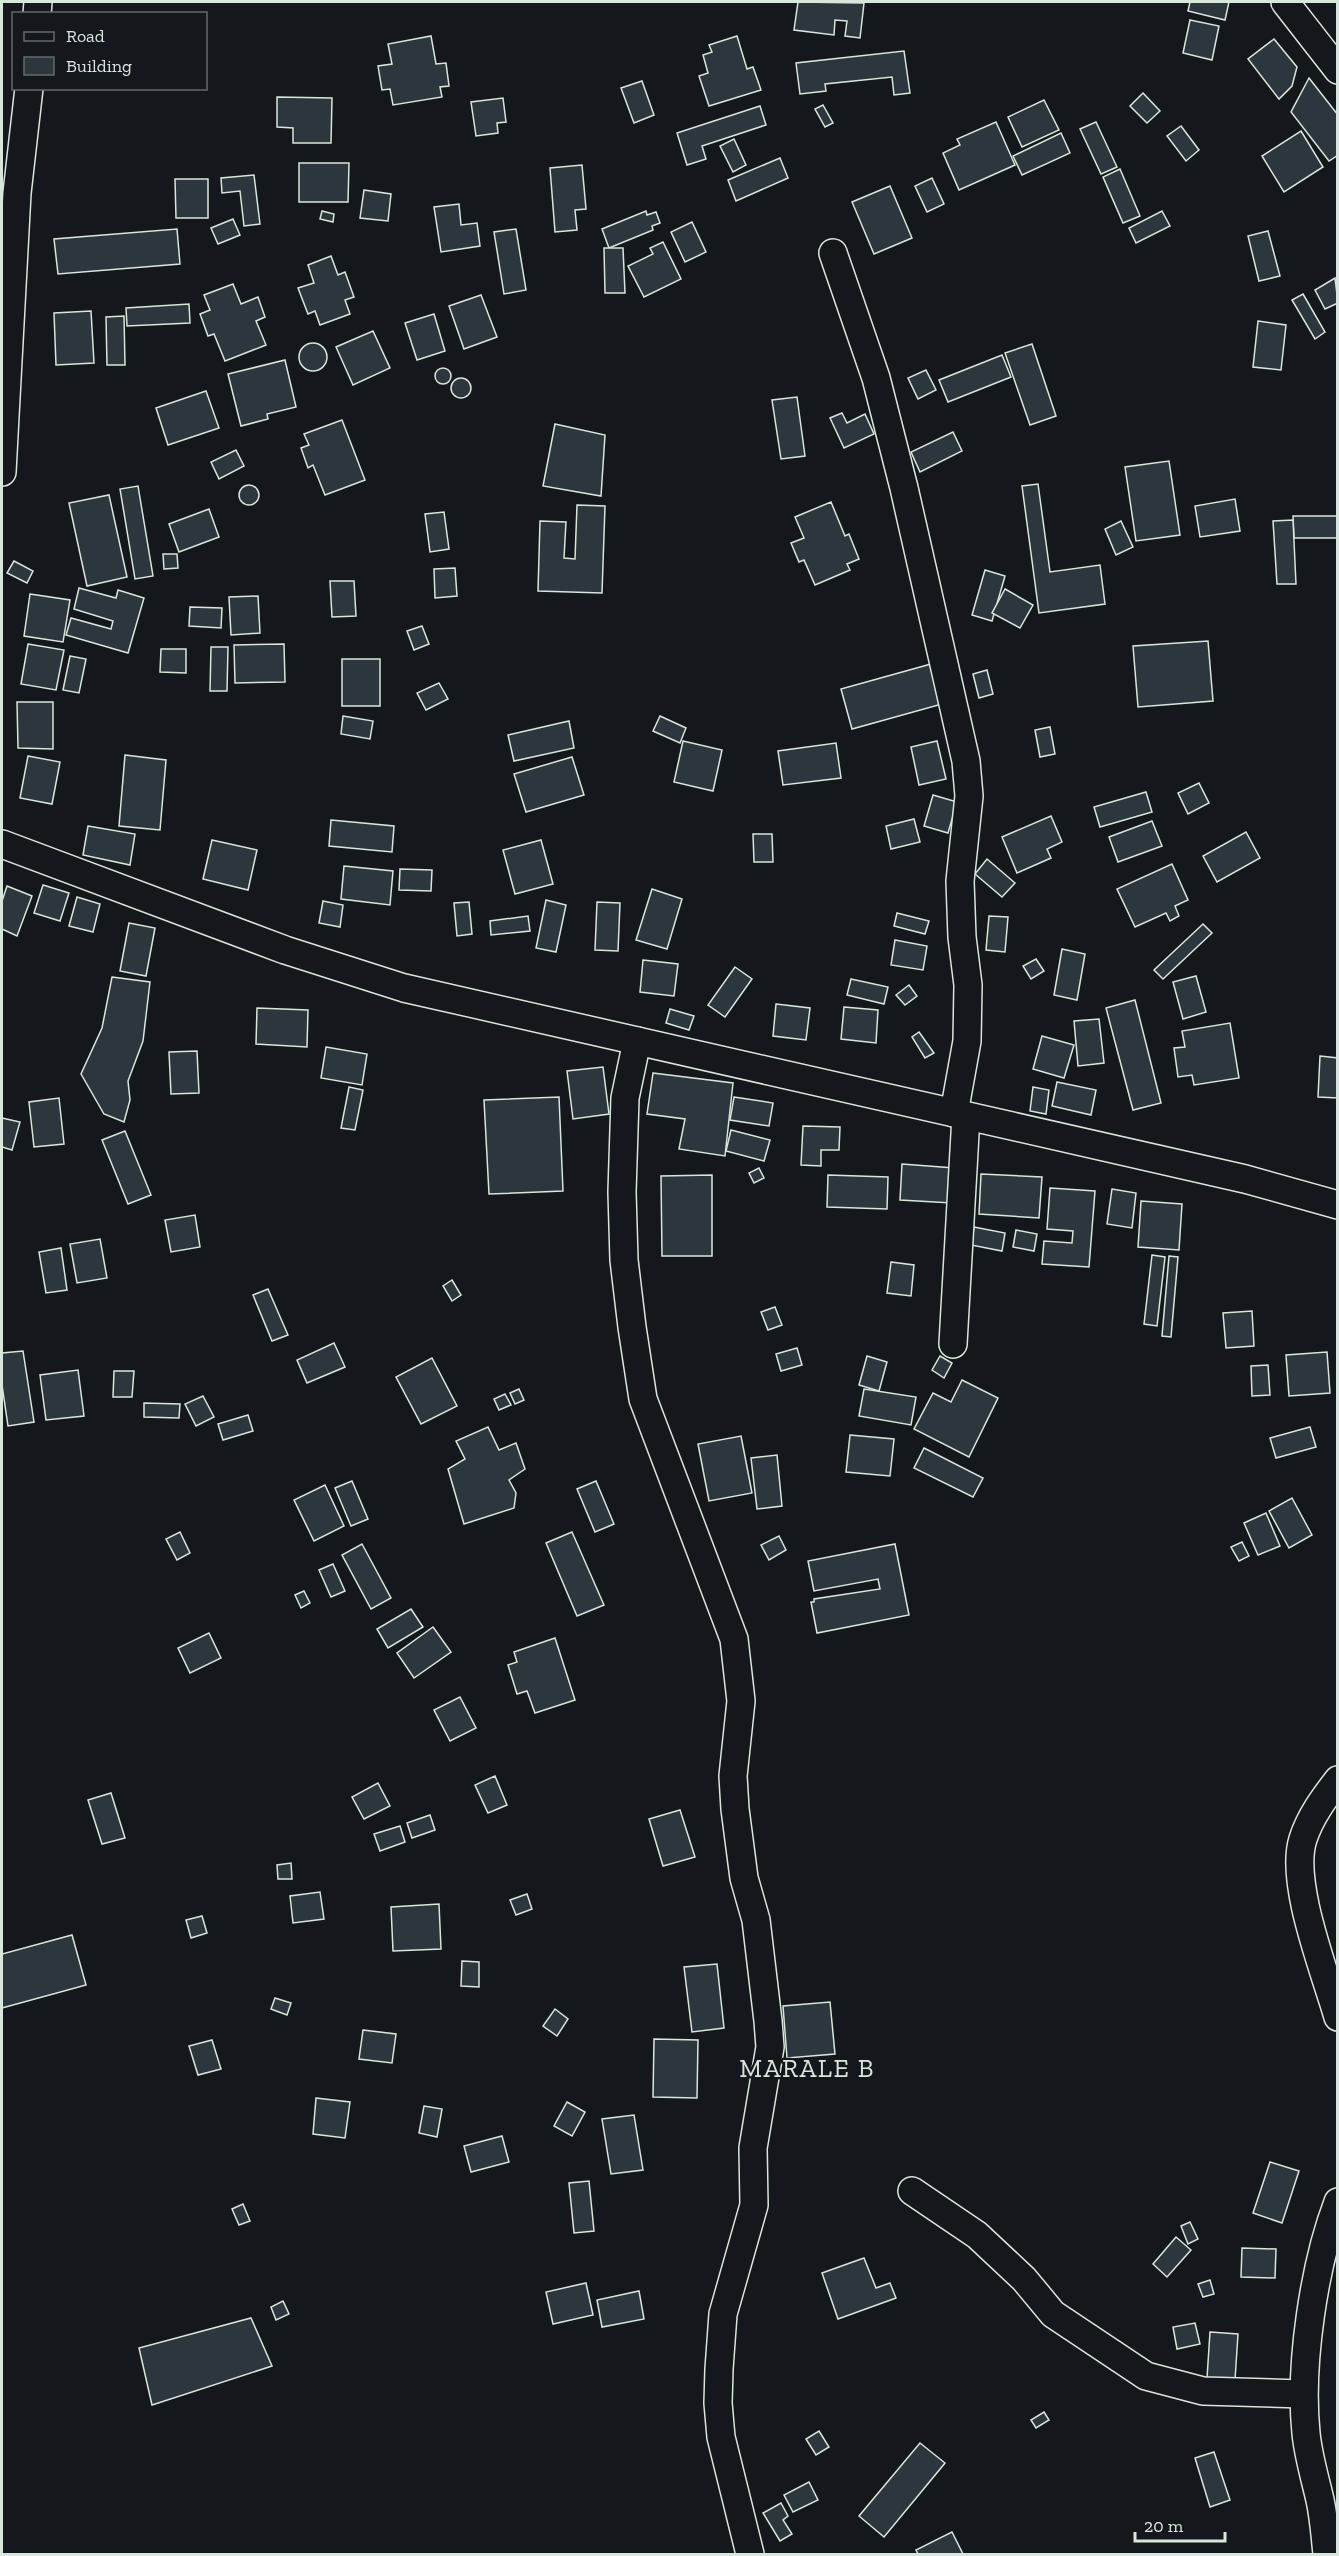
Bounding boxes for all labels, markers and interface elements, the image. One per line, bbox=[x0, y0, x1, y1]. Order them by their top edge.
legend bbox=[12, 12, 207, 90]
text: Road bbox=[66, 25, 105, 47]
text: Building bbox=[66, 55, 132, 77]
district label: MARALE B bbox=[739, 2052, 875, 2084]
scale bar bbox=[1135, 2505, 1225, 2543]
text: 20 m bbox=[1144, 2515, 1184, 2537]

